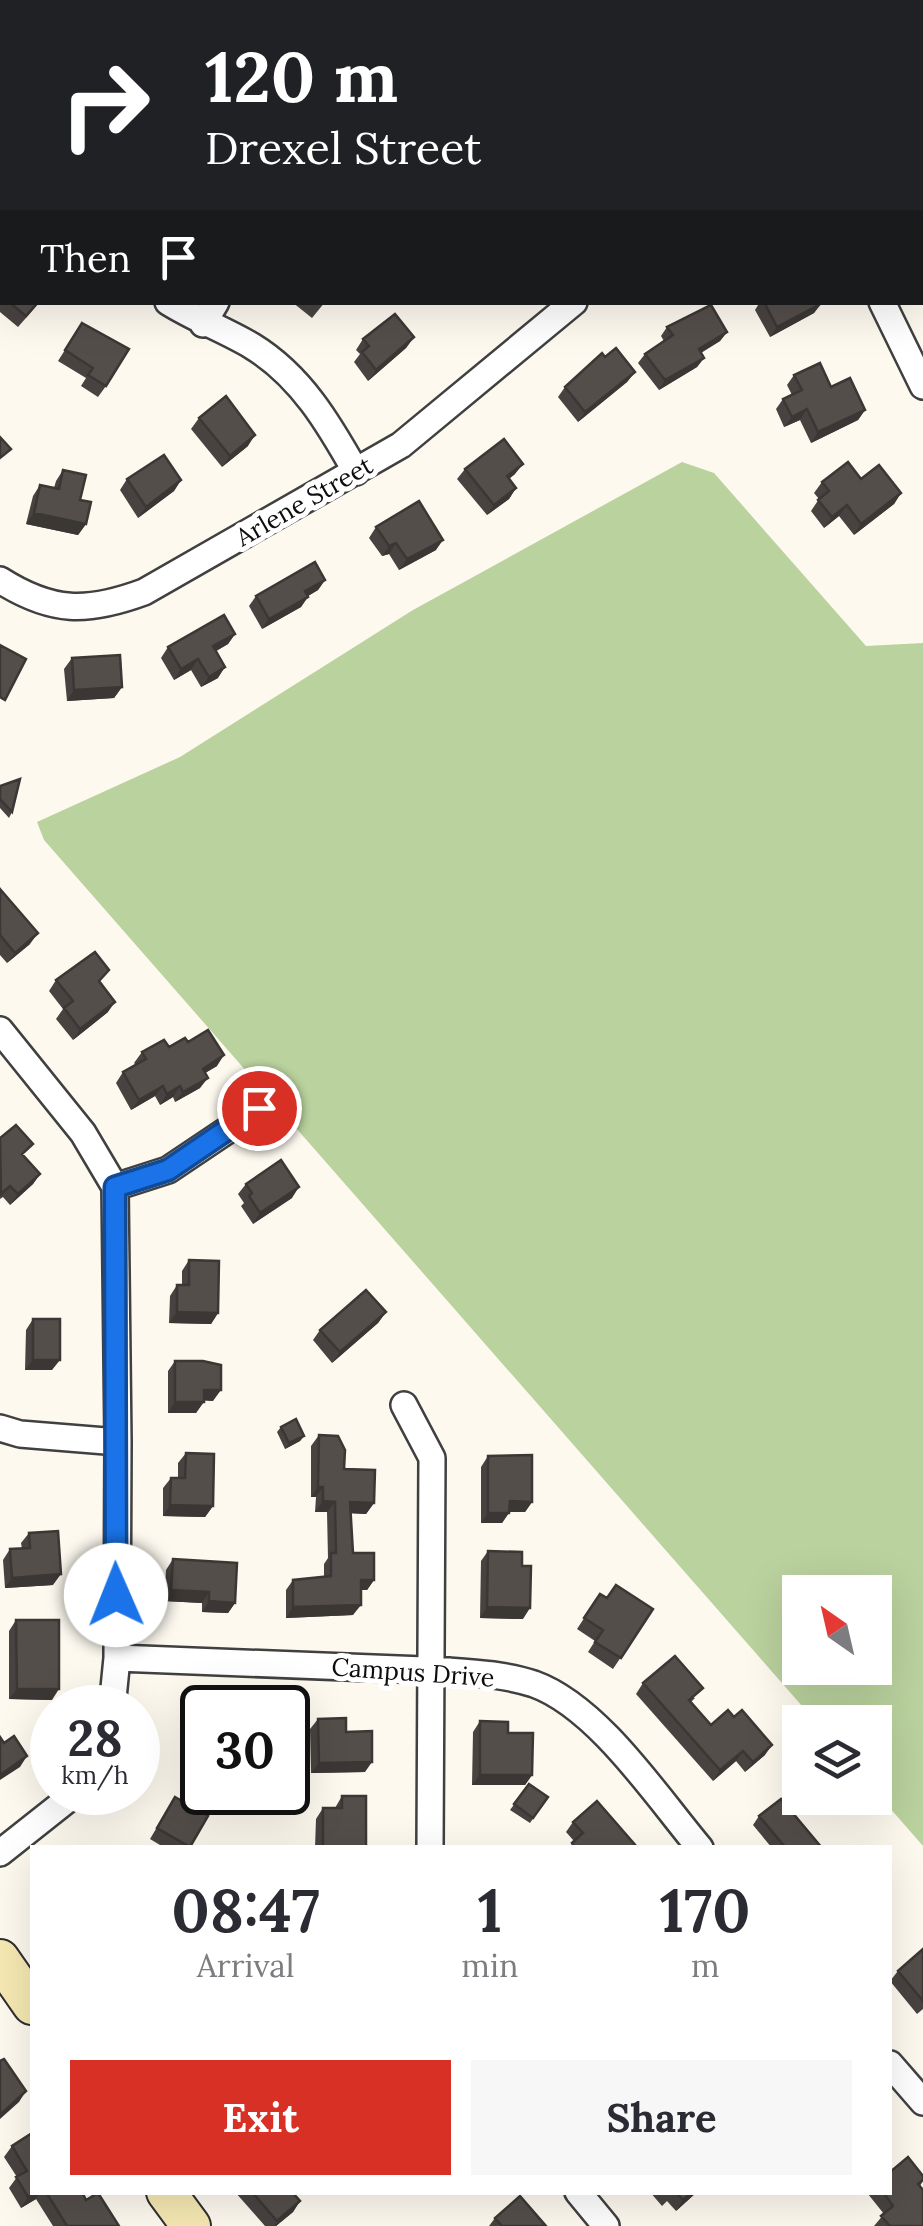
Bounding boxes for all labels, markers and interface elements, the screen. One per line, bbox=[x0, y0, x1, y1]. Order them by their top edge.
text: 120 m bbox=[205, 32, 398, 121]
icon: right bbox=[40, 40, 170, 170]
text: Drexel Street bbox=[205, 119, 482, 176]
icon: arrive bbox=[151, 230, 206, 285]
text: Then bbox=[40, 234, 131, 282]
street label: Arlene Street bbox=[229, 449, 378, 554]
pin bbox=[217, 1066, 302, 1151]
icon: arrive bbox=[232, 1081, 287, 1136]
position arrow bbox=[64, 1543, 168, 1647]
north arrow bbox=[782, 1575, 892, 1685]
map controls bbox=[782, 1575, 892, 1815]
street label: Campus Drive bbox=[330, 1650, 496, 1694]
speed limit sign: 30 bbox=[180, 1685, 310, 1815]
button: layers bbox=[782, 1705, 892, 1815]
text: 28 bbox=[67, 1706, 123, 1770]
text: km/h bbox=[61, 1759, 129, 1791]
text: 08:47 bbox=[171, 1872, 320, 1948]
text: 1 bbox=[478, 1872, 502, 1948]
text: 170 bbox=[660, 1872, 751, 1948]
text: Arrival bbox=[197, 1945, 295, 1986]
text: min bbox=[461, 1945, 518, 1986]
text: m bbox=[691, 1945, 719, 1986]
button: Exit bbox=[70, 2060, 451, 2175]
button: Share bbox=[471, 2060, 852, 2175]

